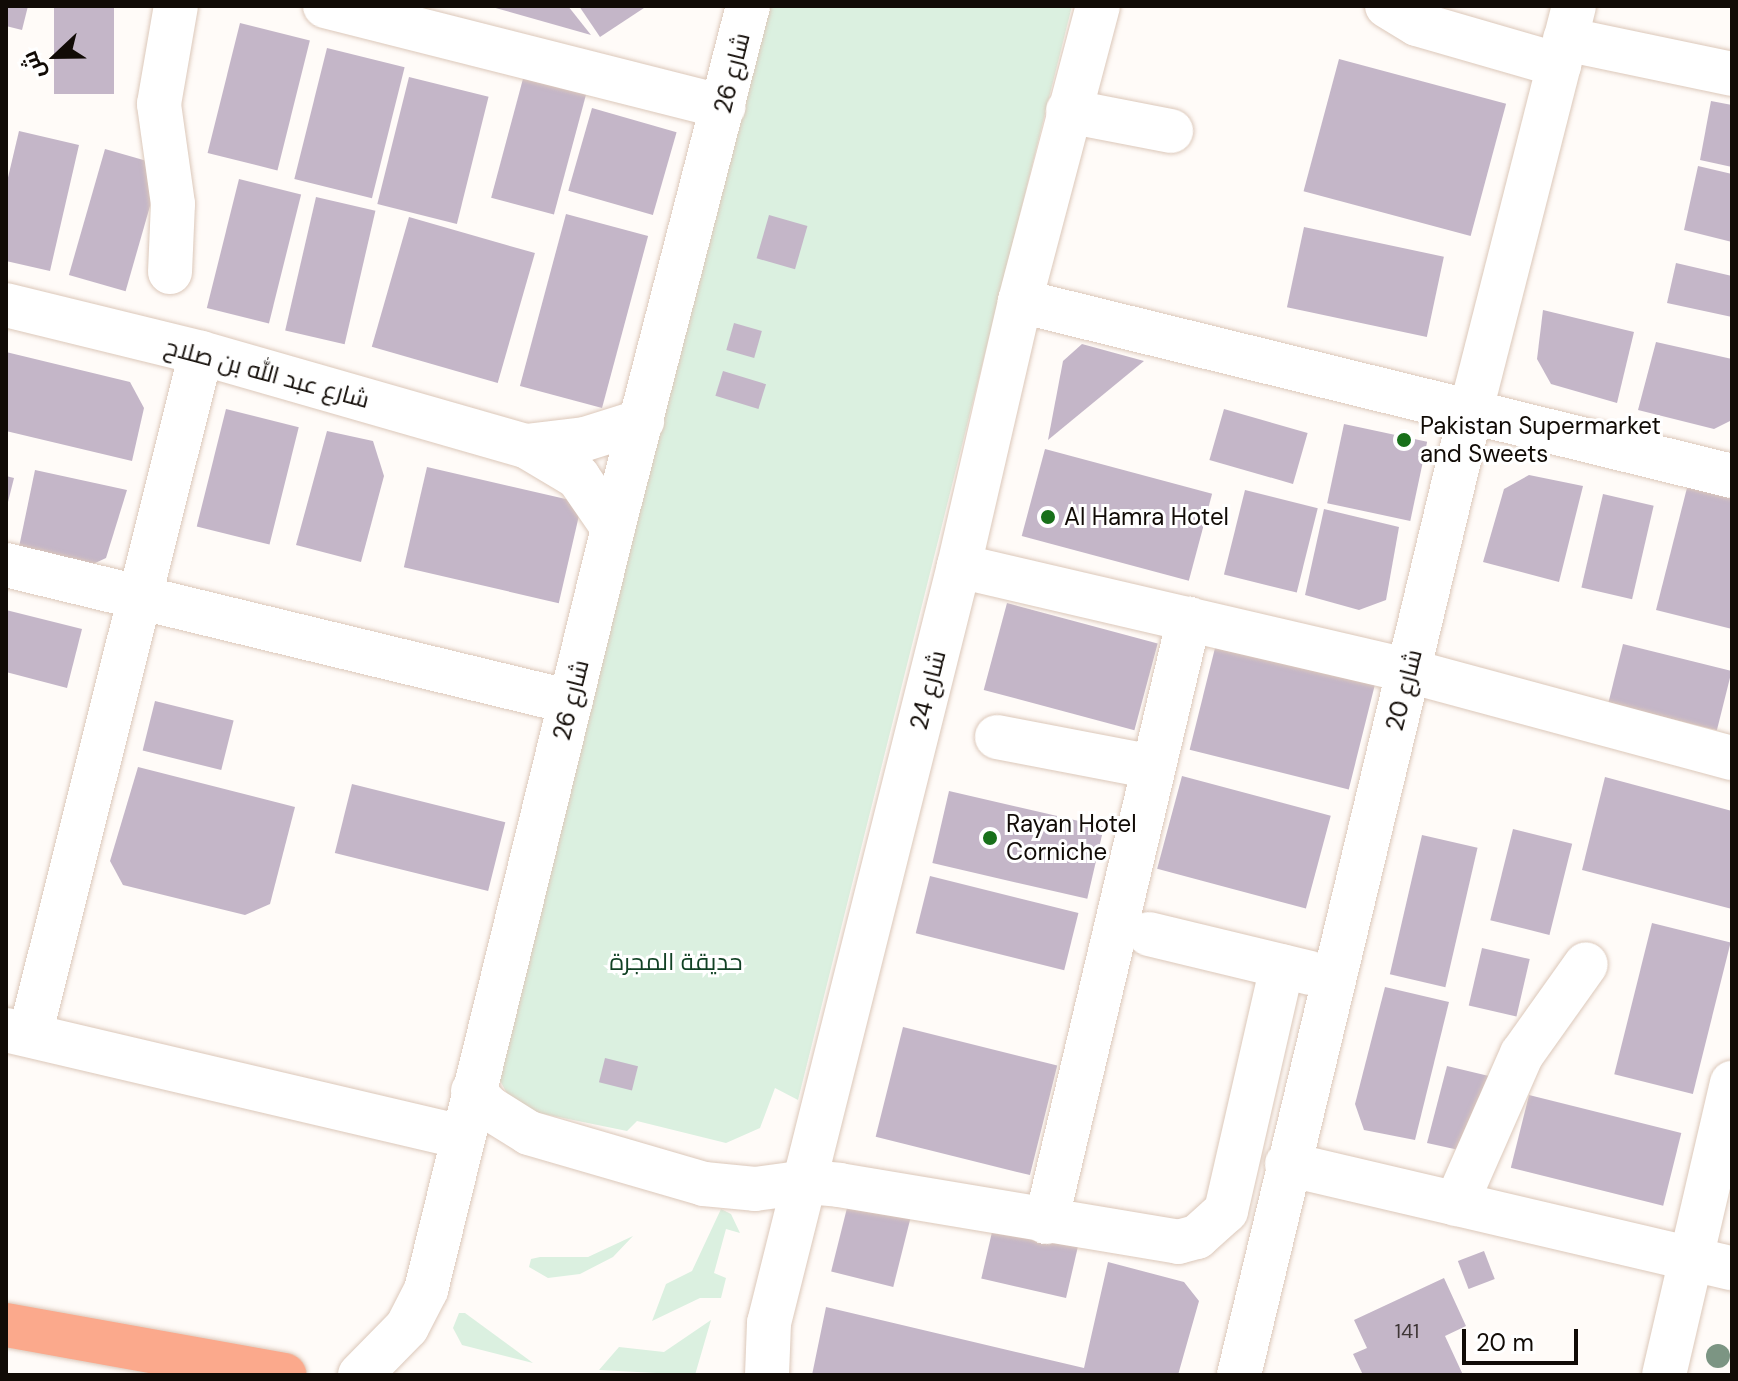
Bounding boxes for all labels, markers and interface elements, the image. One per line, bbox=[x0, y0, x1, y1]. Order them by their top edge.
north arrow bbox=[16, 16, 96, 96]
street label: شارع 26 bbox=[708, 30, 756, 116]
text: ش bbox=[15, 47, 52, 84]
street label: شارع عبد الله بن صلاح bbox=[161, 332, 373, 414]
place label: Pakistan Supermarket and Sweets bbox=[1420, 412, 1661, 468]
marker: Pakistan Supermarket and Sweets bbox=[1395, 431, 1413, 449]
place label: Al Hamra Hotel bbox=[1064, 503, 1229, 531]
marker: Al Hamra Hotel bbox=[1039, 508, 1057, 526]
street label: شارع 20 bbox=[1380, 646, 1428, 734]
street label: شارع 24 bbox=[904, 647, 952, 733]
street label: شارع 26 bbox=[547, 657, 595, 743]
place label: Rayan Hotel Corniche bbox=[1006, 810, 1137, 866]
marker: Rayan Hotel Corniche bbox=[981, 829, 999, 847]
park label: حديقة المجرة bbox=[609, 948, 743, 976]
scale bar bbox=[1466, 1313, 1582, 1363]
house number: 141 bbox=[1395, 1319, 1419, 1343]
text: 20 m bbox=[1476, 1327, 1534, 1358]

